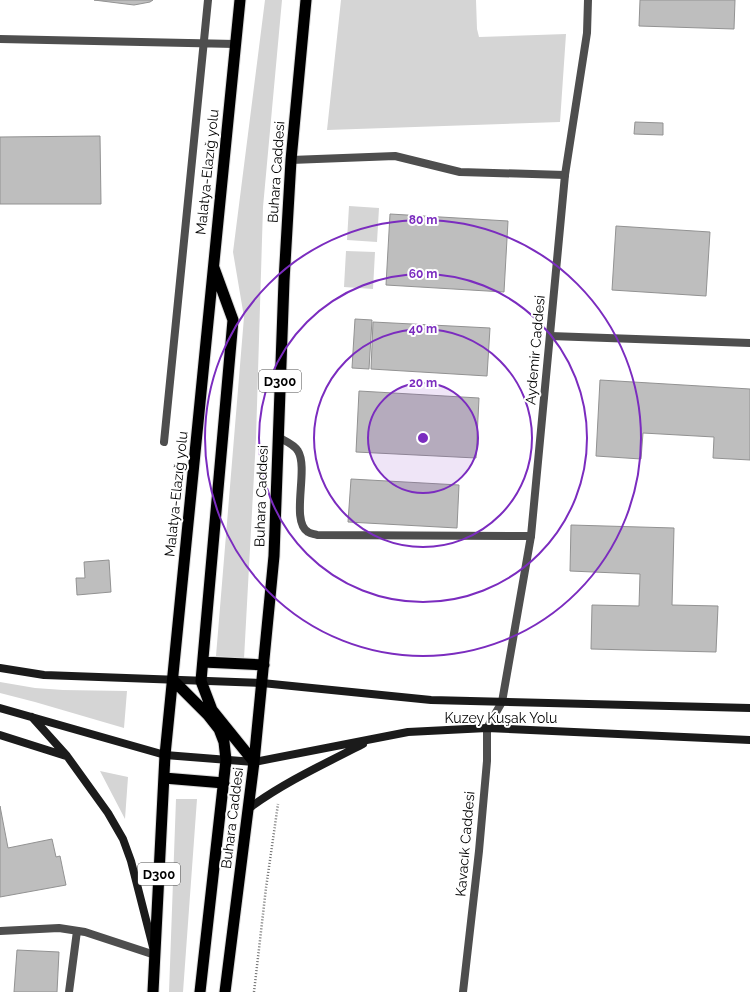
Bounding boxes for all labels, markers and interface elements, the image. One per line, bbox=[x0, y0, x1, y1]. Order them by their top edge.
street label: Malatya-Elazığ yolu bbox=[192, 108, 222, 236]
street label: Buhara Caddesi bbox=[264, 120, 288, 224]
text: 80 m bbox=[409, 213, 437, 227]
text: 60 m bbox=[409, 267, 437, 281]
street label: Aydemir Caddesi bbox=[522, 295, 548, 405]
text: 40 m bbox=[409, 322, 437, 336]
road number: D300 bbox=[259, 370, 301, 392]
text: 20 m bbox=[409, 376, 437, 390]
street label: Malatya-Elazığ yolu bbox=[161, 430, 191, 558]
centre of rings bbox=[416, 431, 430, 445]
street label: Buhara Caddesi bbox=[251, 445, 271, 547]
street label: Kuzey Kuşak Yolu bbox=[445, 710, 557, 726]
street label: Buhara Caddesi bbox=[218, 766, 246, 870]
street label: Kavacık Caddesi bbox=[452, 791, 478, 897]
road number: D300 bbox=[138, 863, 180, 885]

